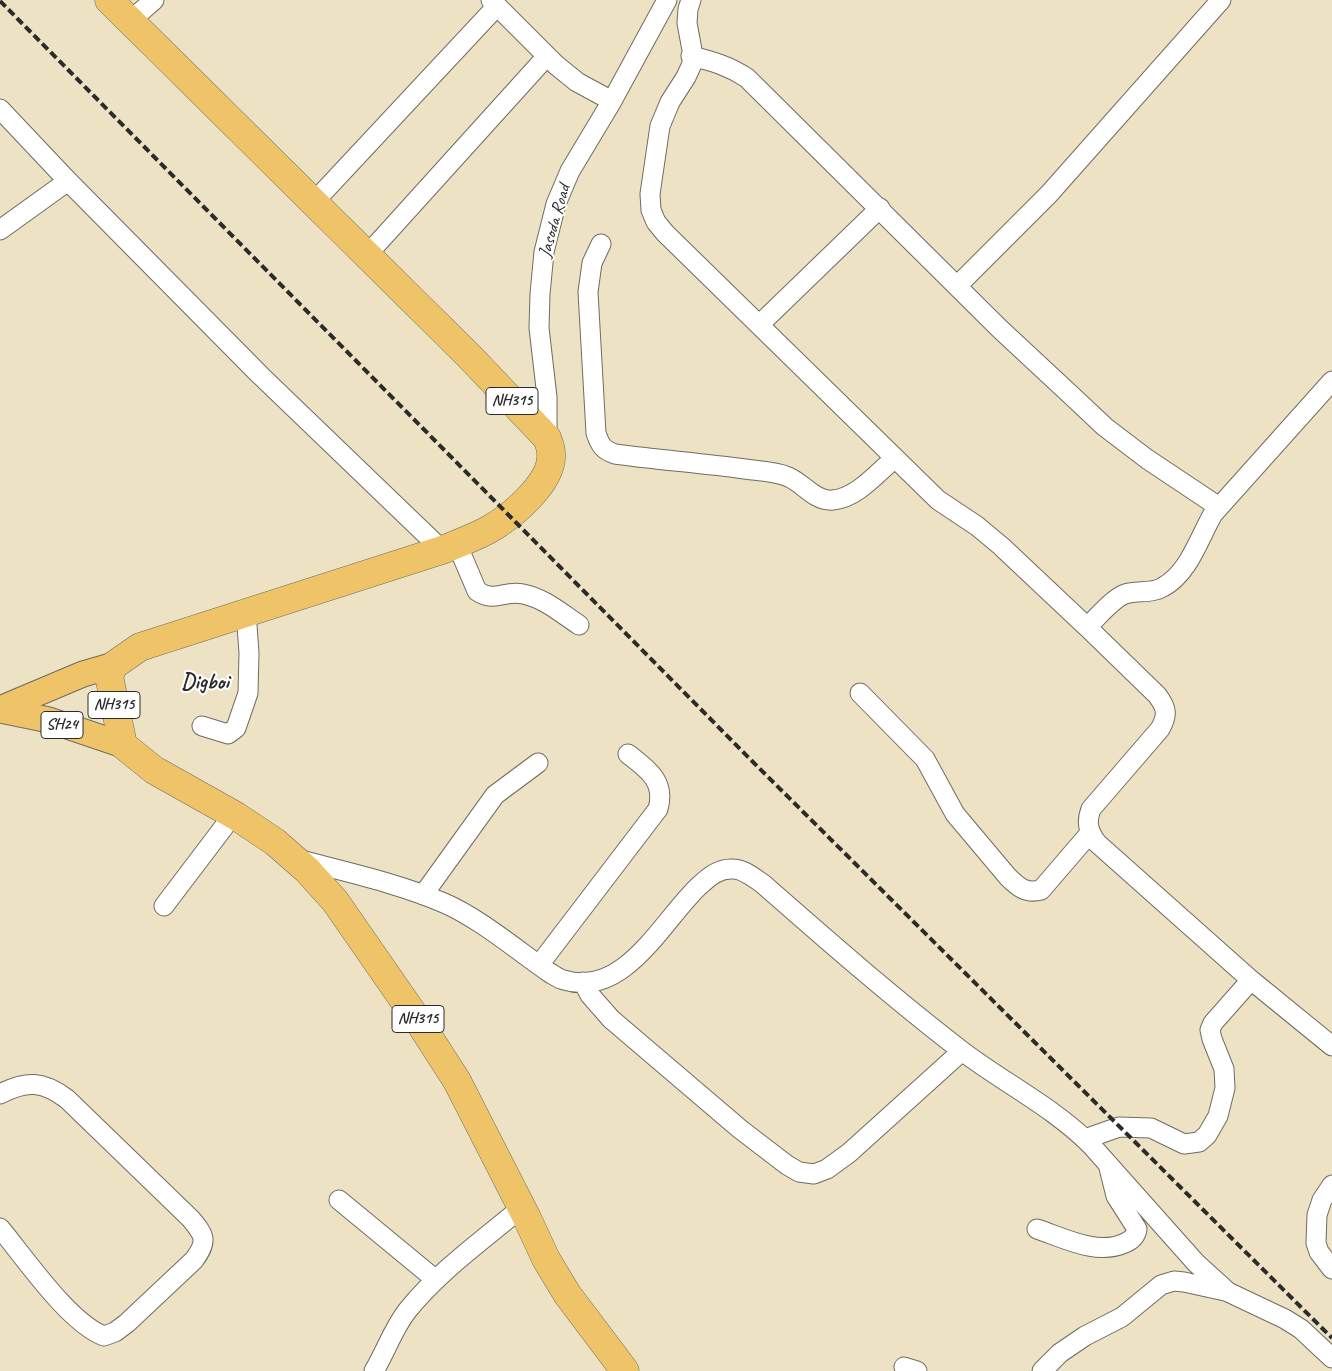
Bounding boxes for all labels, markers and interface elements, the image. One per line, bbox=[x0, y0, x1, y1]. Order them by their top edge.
street label: Jasoda Road bbox=[534, 182, 576, 260]
road number: NH315 bbox=[486, 388, 538, 414]
district label: Digboi bbox=[181, 670, 229, 696]
road number: NH315 bbox=[88, 692, 140, 718]
road number: SH24 bbox=[41, 712, 83, 738]
road number: NH315 bbox=[392, 1006, 444, 1032]

